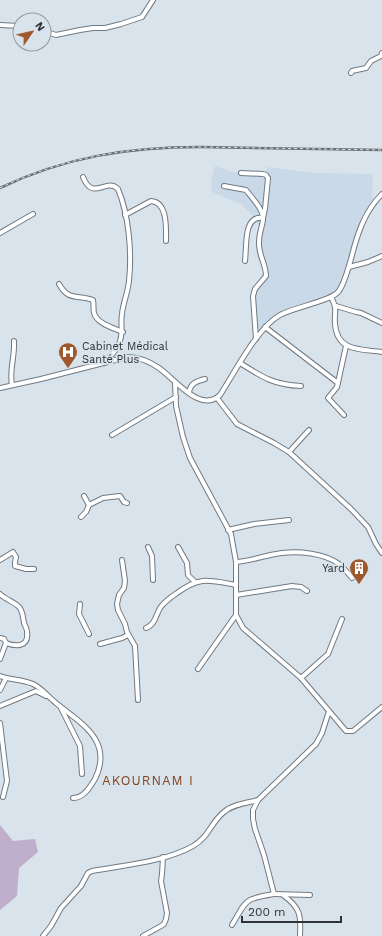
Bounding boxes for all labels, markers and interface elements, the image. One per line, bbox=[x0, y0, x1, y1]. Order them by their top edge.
north arrow bbox=[12, 12, 52, 52]
text: N bbox=[32, 20, 48, 34]
place label: Cabinet Médical Santé Plus bbox=[82, 340, 169, 366]
hospital icon: Cabinet Médical Santé Plus bbox=[57, 341, 79, 369]
building icon: Yard bbox=[348, 557, 370, 585]
place label: Yard bbox=[322, 562, 345, 575]
district label: AKOURNAM I bbox=[102, 773, 194, 788]
scale bar bbox=[242, 898, 341, 924]
text: 200 m bbox=[248, 905, 285, 919]

